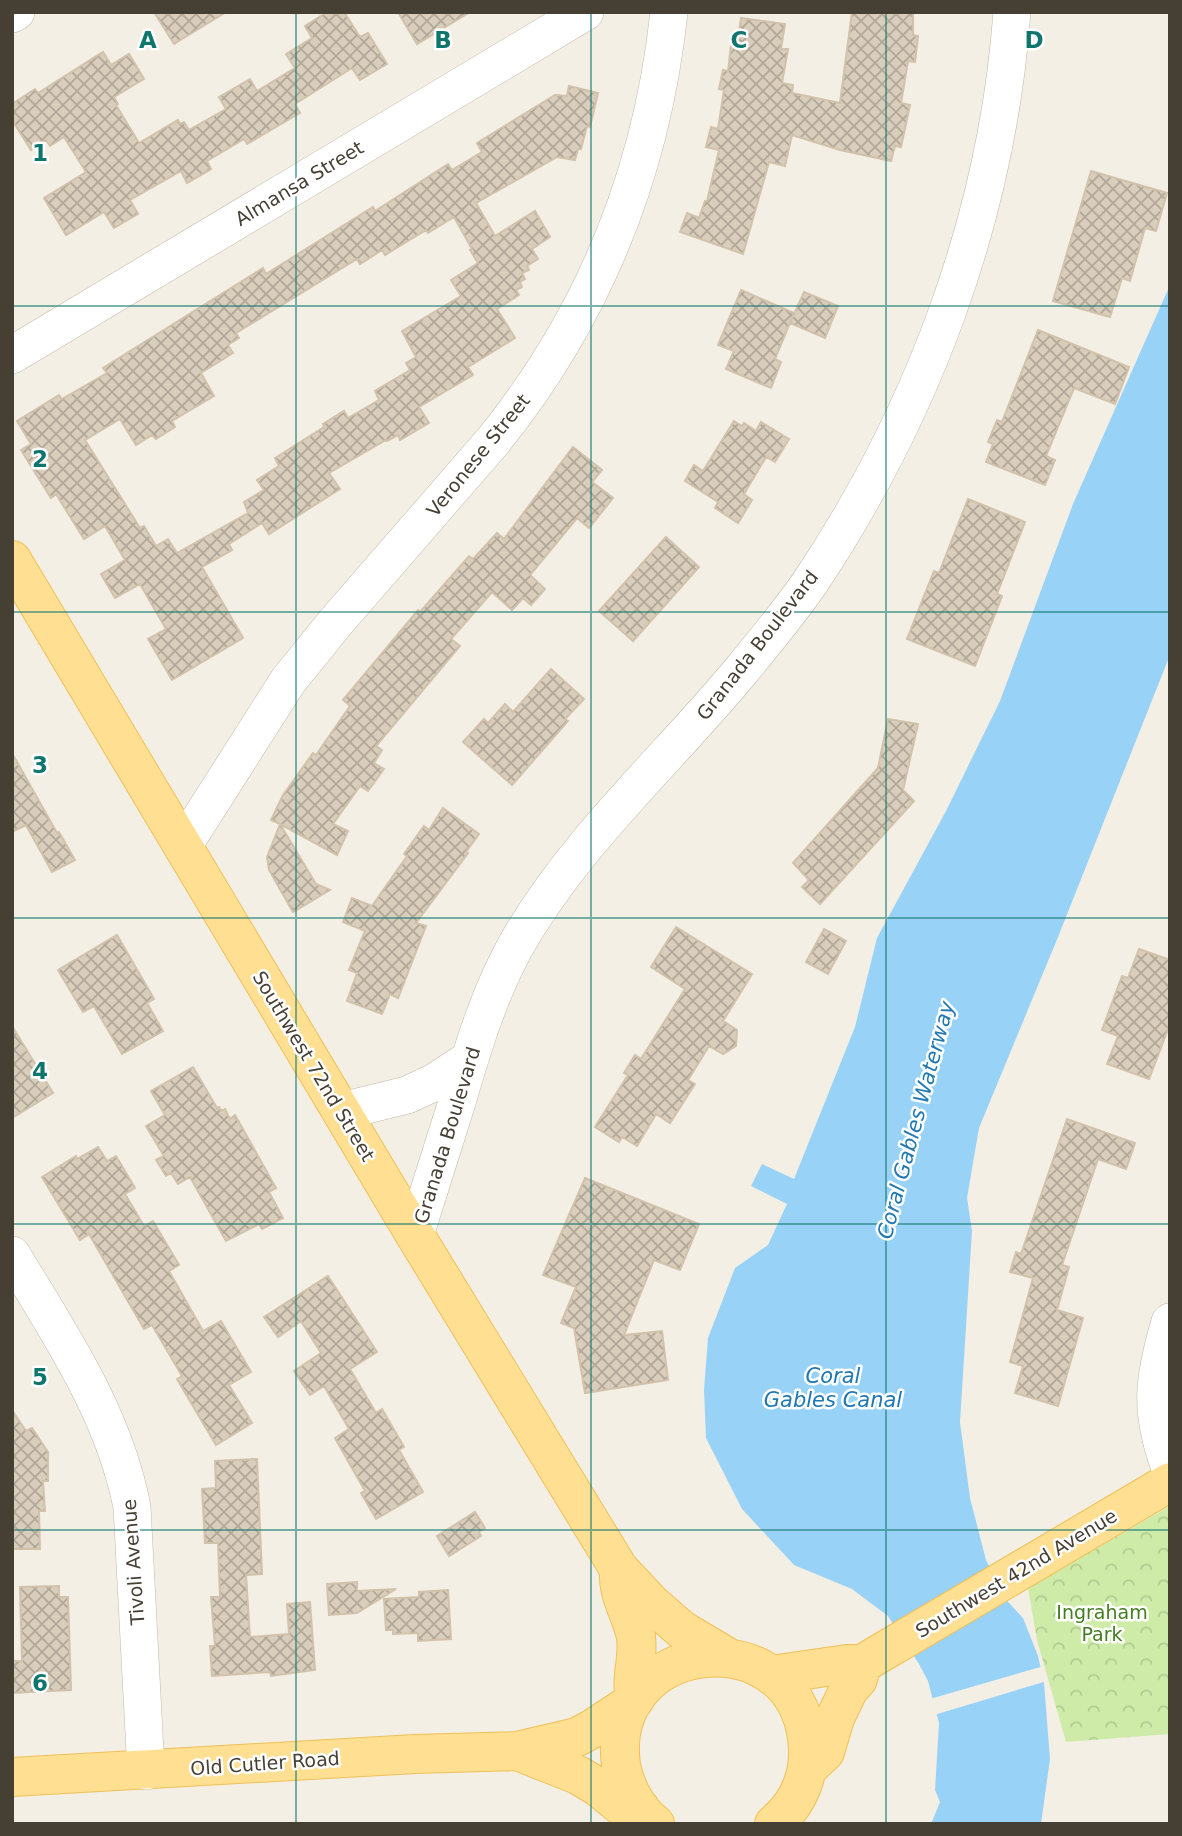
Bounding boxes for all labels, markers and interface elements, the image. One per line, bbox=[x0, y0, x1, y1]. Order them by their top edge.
text: A bbox=[139, 27, 157, 53]
text: B bbox=[434, 27, 452, 53]
text: C bbox=[731, 27, 747, 53]
text: D bbox=[1024, 27, 1044, 53]
street label: Almansa Street bbox=[231, 136, 367, 230]
text: 1 bbox=[32, 140, 48, 166]
street label: Veronese Street bbox=[422, 389, 534, 521]
text: 2 bbox=[32, 446, 48, 472]
street label: Granada Boulevard bbox=[692, 566, 822, 724]
text: 3 bbox=[32, 752, 48, 778]
street label: Southwest 72nd Street bbox=[248, 967, 380, 1165]
water label: Coral Gables Waterway bbox=[873, 998, 959, 1241]
street label: Granada Boulevard bbox=[410, 1044, 484, 1226]
text: 4 bbox=[32, 1058, 48, 1084]
text: 5 bbox=[32, 1364, 48, 1390]
water label: Coral Gables Canal bbox=[764, 1364, 902, 1412]
street label: Tivoli Avenue bbox=[118, 1498, 148, 1627]
street label: Southwest 42nd Avenue bbox=[911, 1504, 1121, 1642]
park label: Ingraham Park bbox=[1056, 1601, 1148, 1645]
text: 6 bbox=[32, 1670, 48, 1696]
street label: Old Cutler Road bbox=[190, 1747, 340, 1779]

